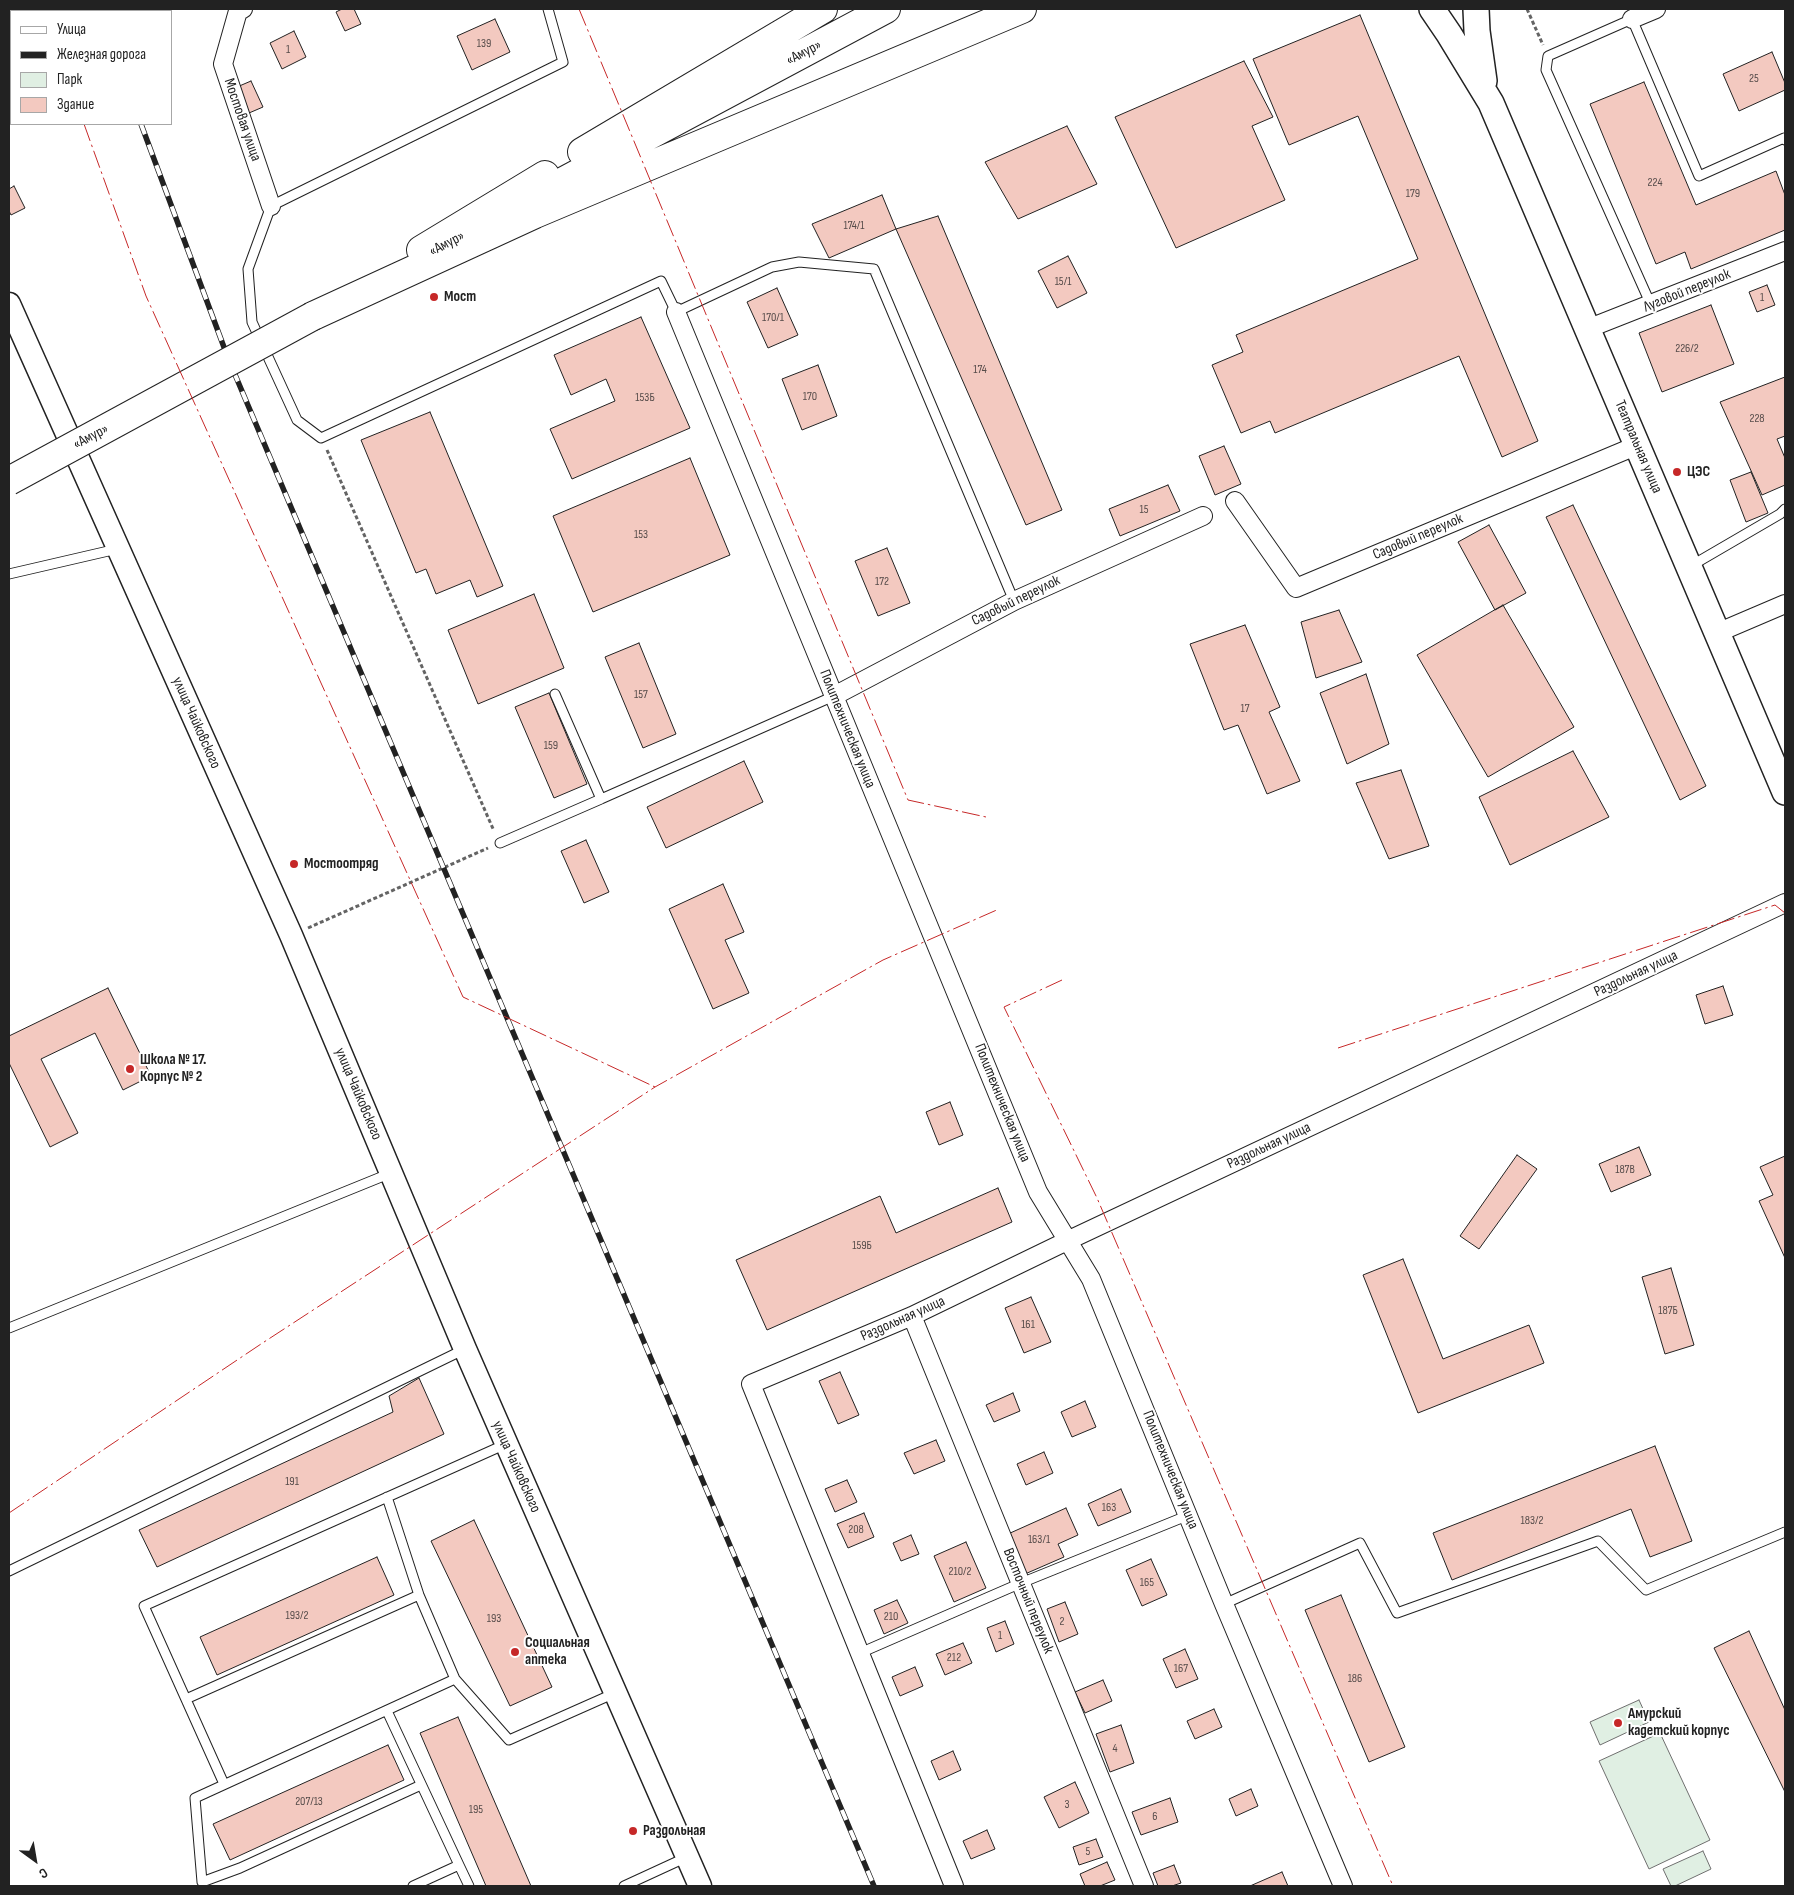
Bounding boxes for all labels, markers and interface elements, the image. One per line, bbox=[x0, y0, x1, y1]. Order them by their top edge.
legend bbox=[10, 10, 172, 125]
text: Улица bbox=[57, 20, 86, 39]
street label: «Амур» bbox=[783, 36, 825, 70]
house number: 139 bbox=[477, 37, 491, 51]
house number: 1 bbox=[286, 43, 290, 57]
text: Железная дорога bbox=[57, 45, 146, 64]
text: Парк bbox=[57, 70, 82, 89]
house number: 25 bbox=[1749, 72, 1759, 86]
street label: Мостовая улица bbox=[219, 76, 265, 164]
text: Здание bbox=[57, 95, 94, 114]
house number: 224 bbox=[1648, 176, 1662, 190]
house number: 179 bbox=[1406, 187, 1420, 201]
house number: 174/1 bbox=[843, 219, 865, 233]
street label: «Амур» bbox=[426, 227, 468, 261]
street label: Луговой переулок bbox=[1641, 265, 1733, 317]
house number: 15/1 bbox=[1055, 275, 1071, 289]
place label: Мост bbox=[444, 288, 476, 306]
marker: Мост bbox=[428, 291, 440, 303]
house number: 1 bbox=[1760, 291, 1764, 305]
house number: 170/1 bbox=[762, 311, 784, 325]
house number: 226/2 bbox=[1675, 342, 1699, 356]
house number: 174 bbox=[973, 363, 987, 377]
house number: 170 bbox=[803, 390, 817, 404]
house number: 153Б bbox=[635, 391, 655, 405]
street label: Театральная улица bbox=[1610, 398, 1666, 496]
house number: 228 bbox=[1749, 412, 1765, 426]
street label: «Амур» bbox=[70, 420, 112, 454]
place label: ЦЭС bbox=[1687, 463, 1710, 481]
marker: ЦЭС bbox=[1671, 466, 1683, 478]
house number: 15 bbox=[1139, 503, 1149, 517]
street label: Садовый переулок bbox=[1370, 510, 1466, 564]
house number: 153 bbox=[634, 528, 648, 542]
street label: Садовый переулок bbox=[969, 572, 1063, 630]
house number: 172 bbox=[875, 575, 889, 589]
street label: Политехническая улица bbox=[815, 667, 879, 791]
street label: улица Чайковского bbox=[168, 674, 224, 772]
house number: 157 bbox=[634, 688, 648, 702]
house number: 17 bbox=[1241, 702, 1249, 716]
house number: 159 bbox=[544, 739, 558, 753]
place label: Мостоотряд bbox=[304, 855, 379, 873]
marker: Мостоотряд bbox=[288, 858, 300, 870]
street label: Раздольная улица bbox=[1591, 947, 1681, 1001]
street label: Политехническая улица bbox=[970, 1041, 1034, 1165]
street label: улица Чайковского bbox=[330, 1045, 386, 1143]
place label: Школа № 17. Корпус № 2 bbox=[140, 1051, 207, 1086]
marker: Школа № 17. Корпус № 2 bbox=[124, 1063, 136, 1075]
street label: Раздольная улица bbox=[1224, 1119, 1314, 1173]
house number: 187В bbox=[1615, 1163, 1635, 1177]
house number: 159Б bbox=[852, 1239, 872, 1253]
street label: Раздольная улица bbox=[858, 1292, 948, 1346]
house number: 187Б bbox=[1658, 1304, 1678, 1318]
house number: 161 bbox=[1021, 1318, 1035, 1332]
street label: Политехническая улица bbox=[1138, 1408, 1202, 1532]
street label: улица Чайковского bbox=[488, 1418, 544, 1516]
house number: 191 bbox=[285, 1475, 299, 1489]
house number: 163 bbox=[1102, 1501, 1116, 1515]
house number: 183/2 bbox=[1521, 1514, 1543, 1528]
house number: 208 bbox=[848, 1523, 864, 1537]
house number: 163/1 bbox=[1028, 1533, 1050, 1547]
street label: Восточный переулок bbox=[999, 1546, 1057, 1656]
house number: 210/2 bbox=[949, 1565, 971, 1579]
house number: 165 bbox=[1140, 1576, 1154, 1590]
house number: 193/2 bbox=[286, 1609, 308, 1623]
house number: 210 bbox=[884, 1610, 898, 1624]
house number: 193 bbox=[487, 1612, 501, 1626]
house number: 2 bbox=[1060, 1615, 1064, 1629]
house number: 1 bbox=[998, 1629, 1002, 1643]
place label: Социальная аптека bbox=[525, 1634, 590, 1669]
marker: Социальная аптека bbox=[509, 1646, 521, 1658]
house number: 212 bbox=[947, 1651, 961, 1665]
house number: 167 bbox=[1174, 1662, 1188, 1676]
house number: 186 bbox=[1348, 1672, 1362, 1686]
place label: Амурский кадетский корпус bbox=[1628, 1705, 1729, 1740]
marker: Амурский кадетский корпус bbox=[1612, 1717, 1624, 1729]
house number: 4 bbox=[1112, 1742, 1118, 1756]
house number: 207/13 bbox=[295, 1795, 323, 1809]
house number: 3 bbox=[1064, 1798, 1070, 1812]
house number: 195 bbox=[469, 1803, 483, 1817]
house number: 6 bbox=[1152, 1810, 1158, 1824]
place label: Раздольная bbox=[643, 1822, 706, 1840]
marker: Раздольная bbox=[627, 1825, 639, 1837]
north arrow bbox=[10, 1835, 60, 1885]
house number: 5 bbox=[1086, 1845, 1090, 1859]
text: С bbox=[36, 1864, 51, 1882]

